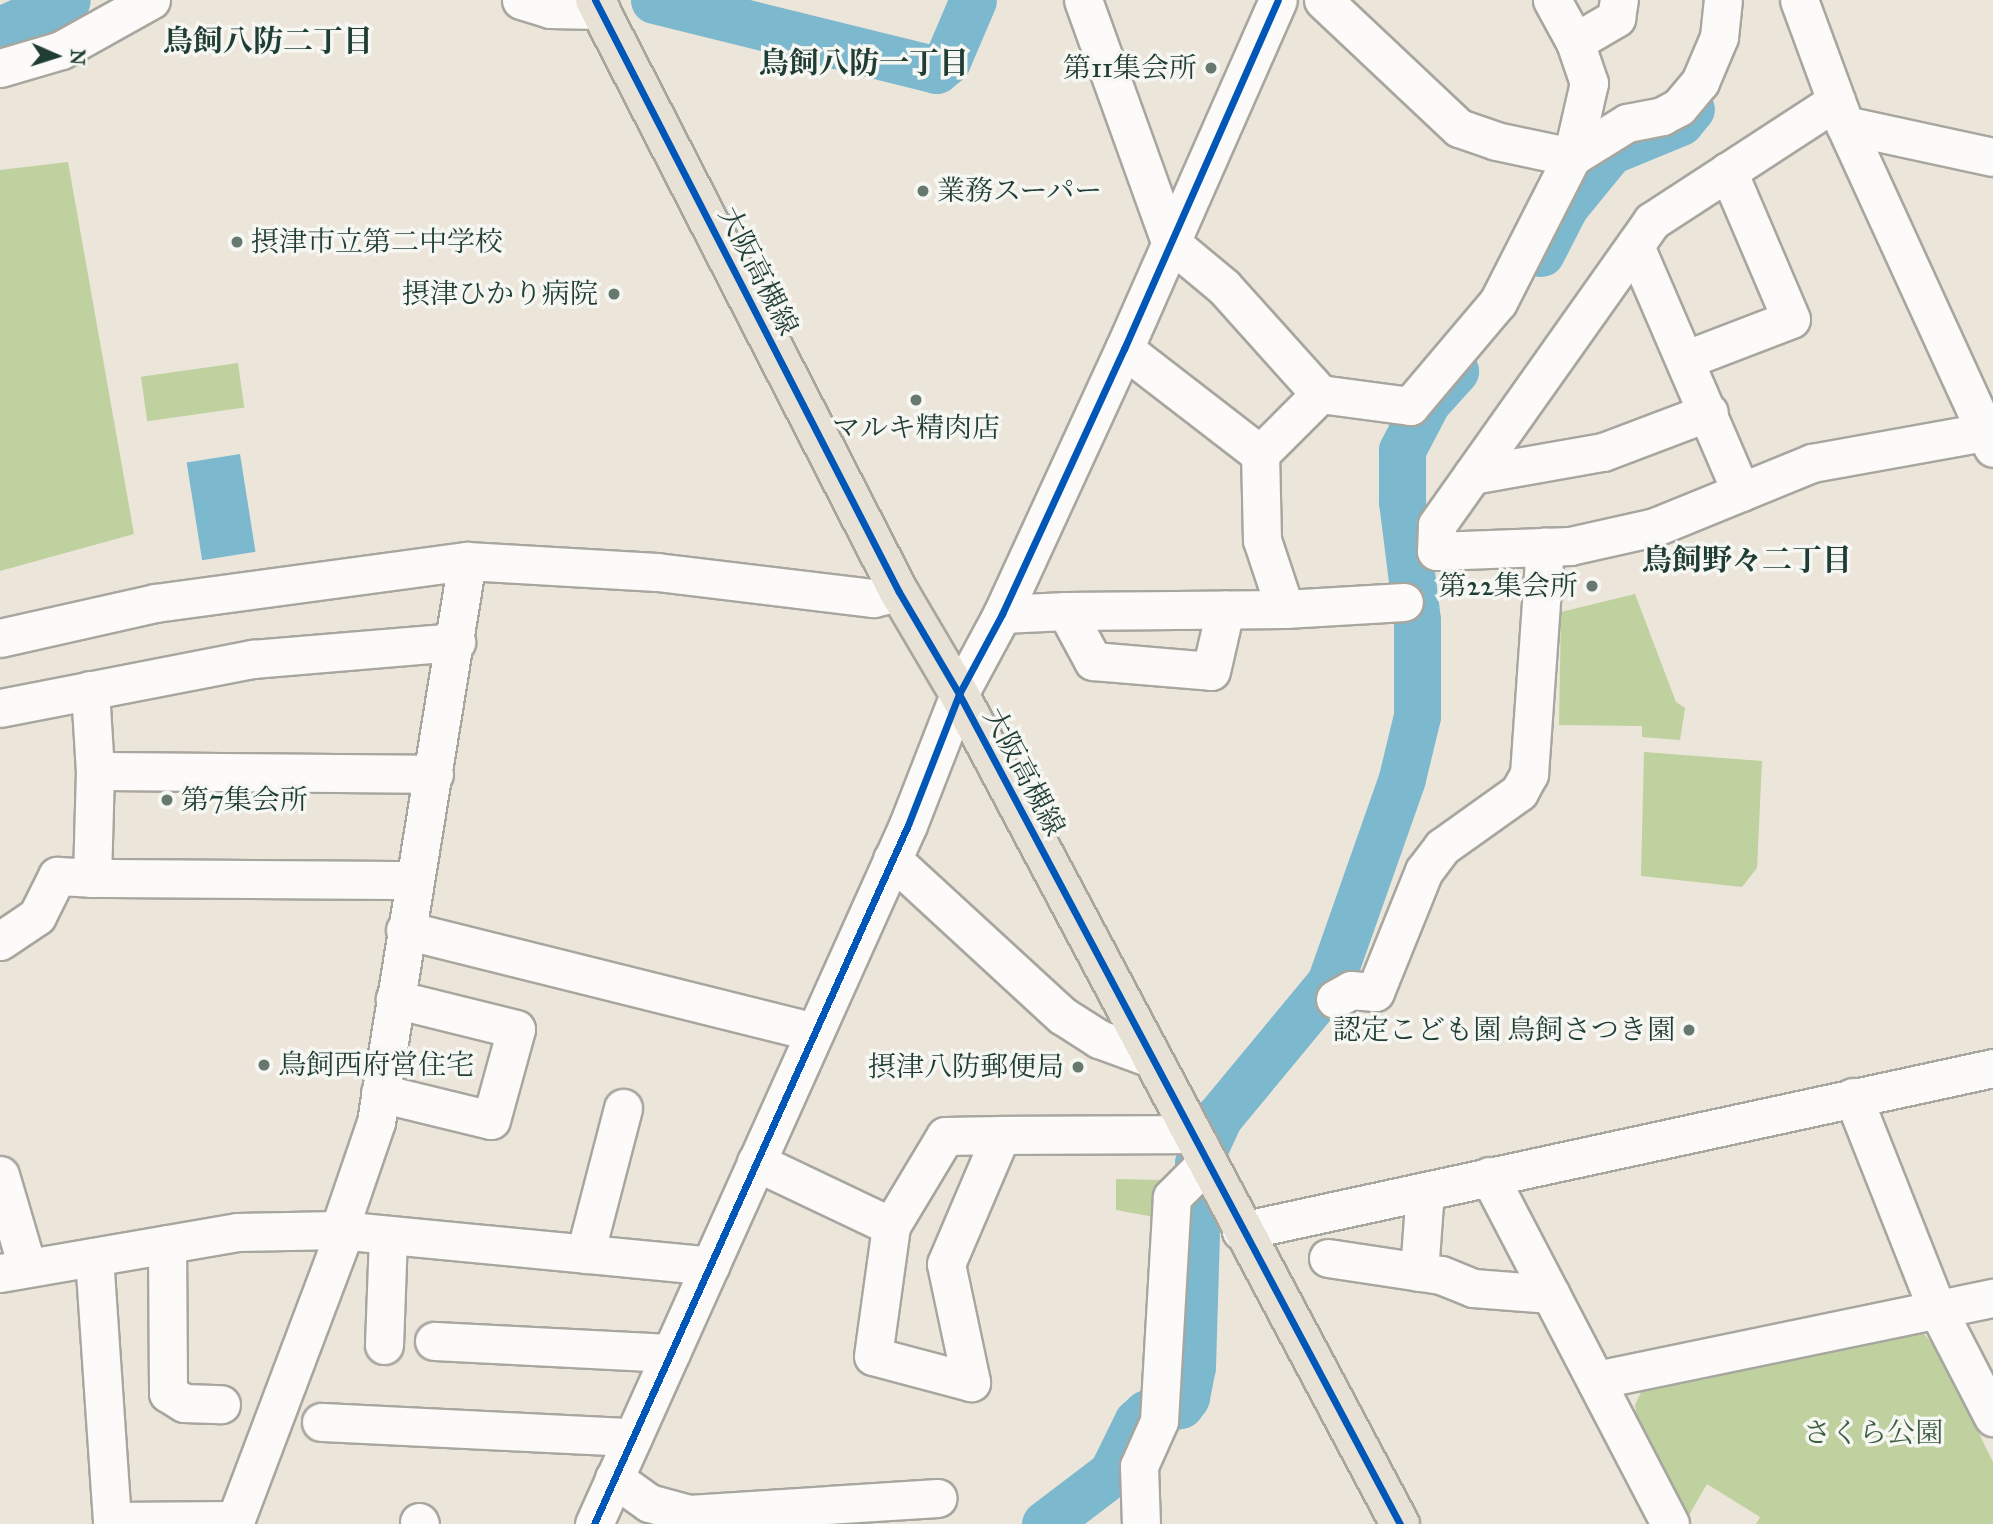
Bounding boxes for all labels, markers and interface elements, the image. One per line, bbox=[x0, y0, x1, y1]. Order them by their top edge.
north arrow bbox=[21, 21, 91, 91]
district label: 鳥飼八防二丁目 bbox=[163, 23, 373, 59]
district label: 鳥飼八防一丁目 bbox=[759, 45, 969, 81]
text: N bbox=[66, 48, 89, 66]
place label: 第11集会所 bbox=[1063, 51, 1197, 85]
marker: 第11集会所 bbox=[1203, 60, 1219, 76]
place label: 業務スーパー bbox=[937, 174, 1104, 208]
marker: 業務スーパー bbox=[915, 183, 931, 199]
street label: 大阪高槻線 bbox=[711, 201, 805, 341]
place label: 摂津市立第二中学校 bbox=[251, 225, 503, 259]
marker: 摂津市立第二中学校 bbox=[229, 234, 245, 250]
place label: 摂津ひかり病院 bbox=[402, 277, 598, 311]
marker: 摂津ひかり病院 bbox=[604, 284, 624, 304]
marker: マルキ精肉店 bbox=[908, 392, 924, 408]
place label: マルキ精肉店 bbox=[832, 411, 1000, 445]
district label: 鳥飼野々二丁目 bbox=[1642, 542, 1852, 578]
place label: 第22集会所 bbox=[1438, 569, 1578, 603]
marker: 第22集会所 bbox=[1584, 578, 1600, 594]
street label: 大阪高槻線 bbox=[976, 702, 1072, 842]
place label: 第7集会所 bbox=[181, 783, 308, 817]
marker: 第7集会所 bbox=[159, 792, 175, 808]
place label: 認定こども園 鳥飼さつき園 bbox=[1333, 1013, 1675, 1047]
marker: 認定こども園 鳥飼さつき園 bbox=[1681, 1022, 1697, 1038]
place label: 鳥飼西府営住宅 bbox=[278, 1048, 474, 1082]
place label: 摂津八防郵便局 bbox=[868, 1050, 1064, 1084]
marker: 鳥飼西府営住宅 bbox=[256, 1057, 272, 1073]
marker: 摂津八防郵便局 bbox=[1070, 1059, 1086, 1075]
park label: さくら公園 bbox=[1803, 1416, 1943, 1450]

